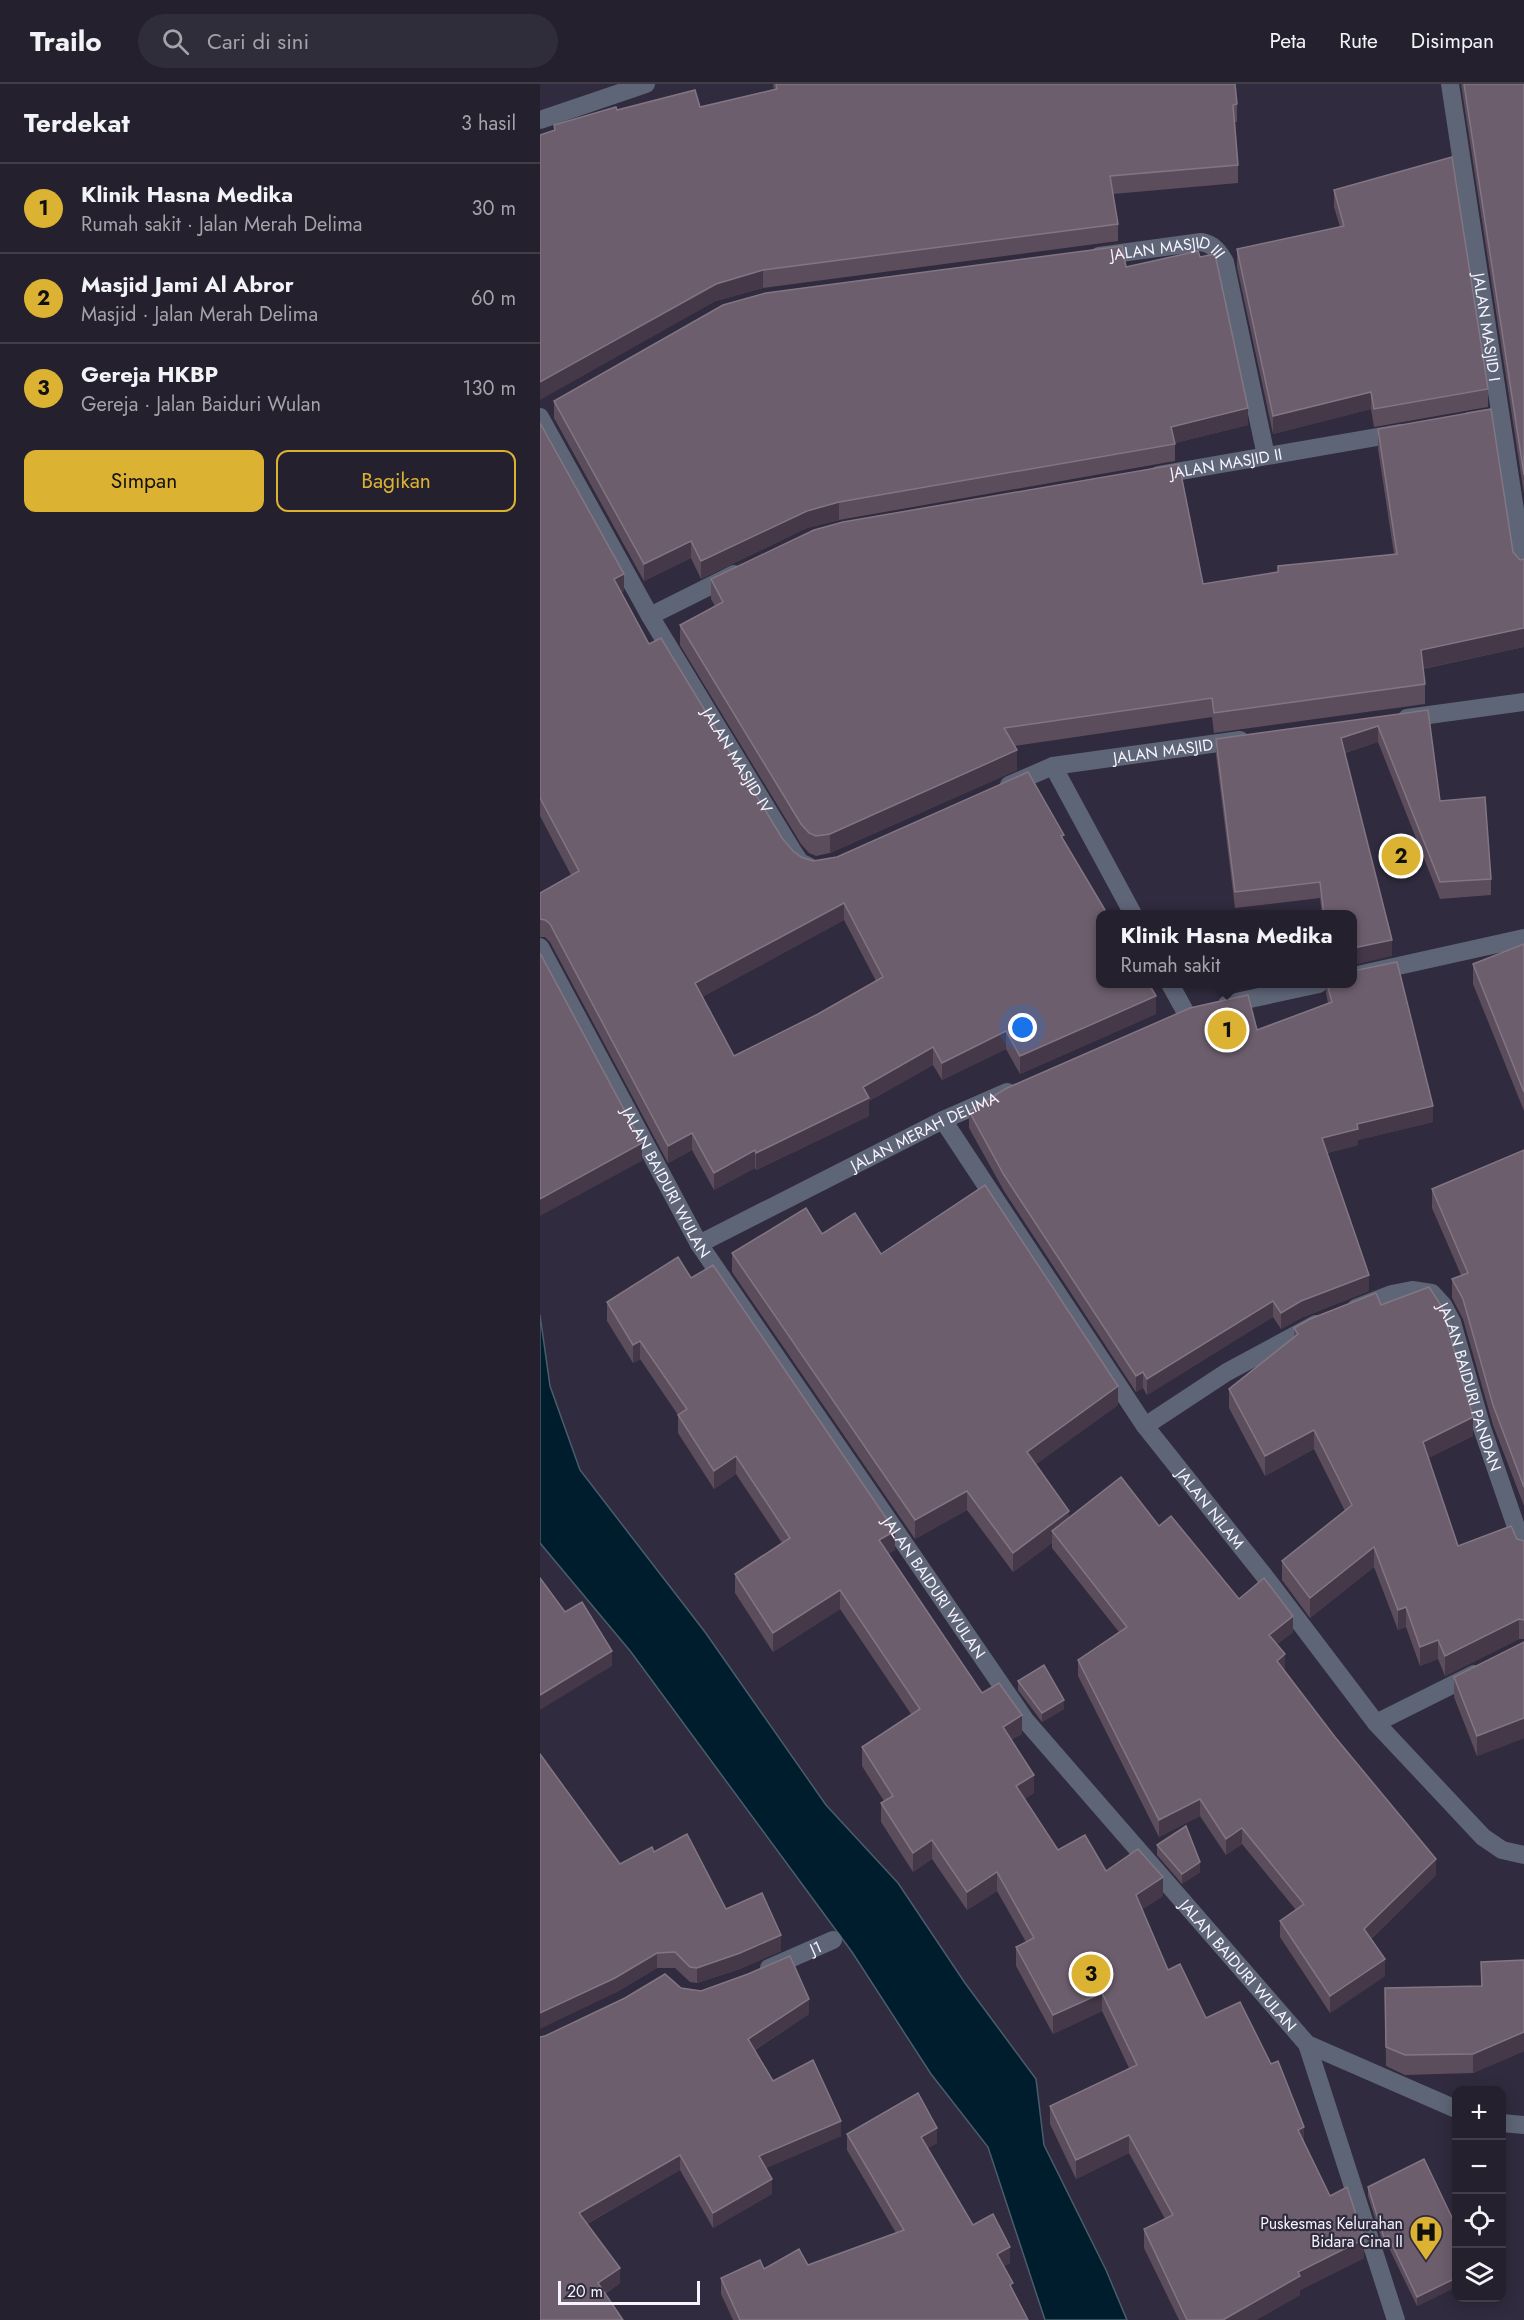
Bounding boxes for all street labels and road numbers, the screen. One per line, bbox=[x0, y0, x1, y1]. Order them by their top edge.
street label: JALAN MASJID III bbox=[1107, 231, 1231, 267]
street label: JALAN MASJID I bbox=[1467, 269, 1506, 383]
street label: JALAN MASJID II bbox=[1166, 443, 1284, 485]
street label: JALAN MASJID IV bbox=[695, 701, 778, 818]
street label: JALAN MASJID bbox=[1110, 733, 1215, 770]
street label: JALAN MERAH DELIMA bbox=[845, 1086, 1002, 1178]
street label: JALAN BAIDURI WULAN bbox=[615, 1101, 716, 1263]
street label: JALAN BAIDURI PANDAN bbox=[1431, 1297, 1507, 1474]
street label: JALAN NILAM bbox=[1170, 1462, 1250, 1554]
street label: JALAN BAIDURI WULAN bbox=[876, 1510, 991, 1663]
street label: JALAN BAIDURI WULAN bbox=[1173, 1893, 1302, 2037]
street label: J1 bbox=[804, 1935, 826, 1962]

